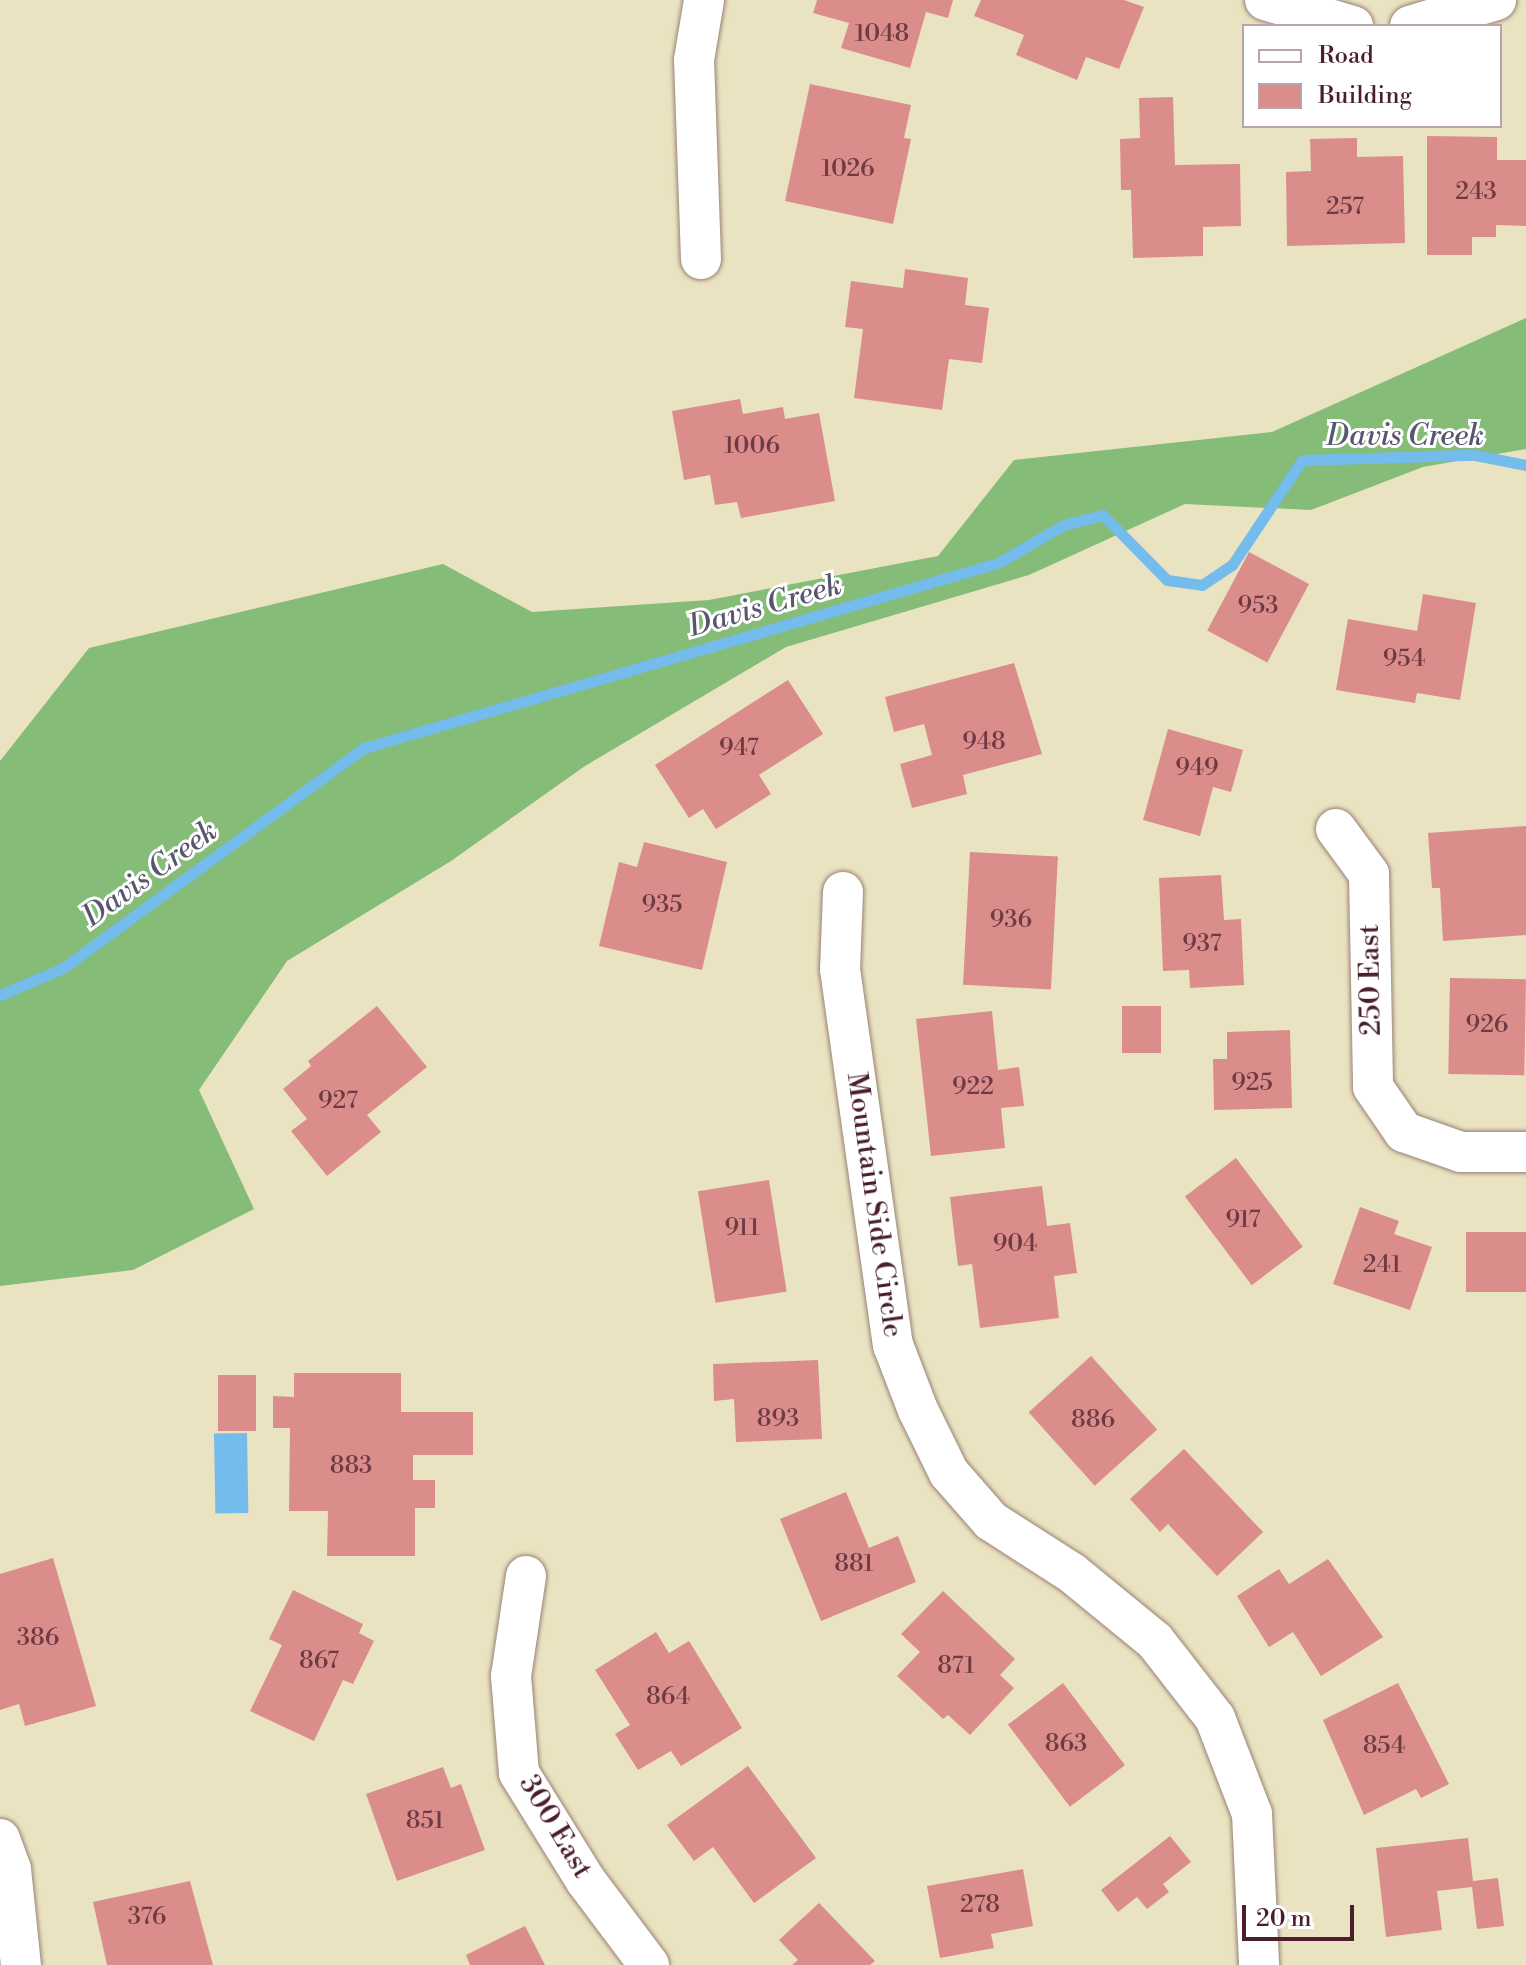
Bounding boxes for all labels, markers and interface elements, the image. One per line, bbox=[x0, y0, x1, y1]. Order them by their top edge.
house number: 1048 bbox=[855, 21, 909, 49]
legend bbox=[1242, 24, 1502, 128]
text: Road bbox=[1318, 41, 1374, 71]
text: Building bbox=[1318, 81, 1412, 111]
house number: 1026 bbox=[821, 156, 875, 184]
house number: 243 bbox=[1455, 179, 1497, 207]
house number: 257 bbox=[1326, 194, 1364, 222]
water label: Davis Creek bbox=[1326, 418, 1484, 454]
house number: 1006 bbox=[724, 433, 780, 461]
water label: Davis Creek bbox=[684, 567, 846, 645]
house number: 953 bbox=[1237, 593, 1279, 621]
house number: 954 bbox=[1383, 646, 1425, 674]
house number: 948 bbox=[962, 729, 1006, 757]
house number: 947 bbox=[719, 735, 759, 763]
house number: 949 bbox=[1175, 755, 1219, 783]
water label: Davis Creek bbox=[76, 813, 224, 935]
house number: 935 bbox=[641, 892, 683, 920]
house number: 936 bbox=[990, 907, 1032, 935]
street label: 250 East bbox=[1353, 924, 1389, 1036]
house number: 937 bbox=[1182, 931, 1222, 959]
house number: 926 bbox=[1466, 1012, 1508, 1040]
street label: Mountain Side Circle bbox=[839, 1070, 909, 1340]
house number: 925 bbox=[1231, 1070, 1273, 1098]
house number: 922 bbox=[952, 1074, 994, 1102]
house number: 927 bbox=[318, 1088, 358, 1116]
house number: 917 bbox=[1226, 1207, 1260, 1235]
house number: 911 bbox=[724, 1215, 760, 1243]
house number: 904 bbox=[993, 1231, 1037, 1259]
house number: 241 bbox=[1363, 1252, 1401, 1280]
house number: 893 bbox=[757, 1406, 799, 1434]
house number: 886 bbox=[1071, 1407, 1115, 1435]
house number: 883 bbox=[330, 1453, 372, 1481]
house number: 881 bbox=[834, 1551, 874, 1579]
house number: 386 bbox=[17, 1625, 59, 1653]
house number: 867 bbox=[299, 1648, 339, 1676]
house number: 871 bbox=[937, 1653, 975, 1681]
house number: 864 bbox=[646, 1684, 690, 1712]
house number: 863 bbox=[1045, 1731, 1087, 1759]
house number: 854 bbox=[1363, 1733, 1405, 1761]
street label: 300 East bbox=[511, 1769, 599, 1885]
house number: 851 bbox=[406, 1808, 444, 1836]
scale bar bbox=[1246, 1889, 1358, 1939]
house number: 278 bbox=[960, 1892, 1000, 1920]
house number: 376 bbox=[128, 1904, 166, 1932]
text: 20 m bbox=[1256, 1904, 1312, 1934]

